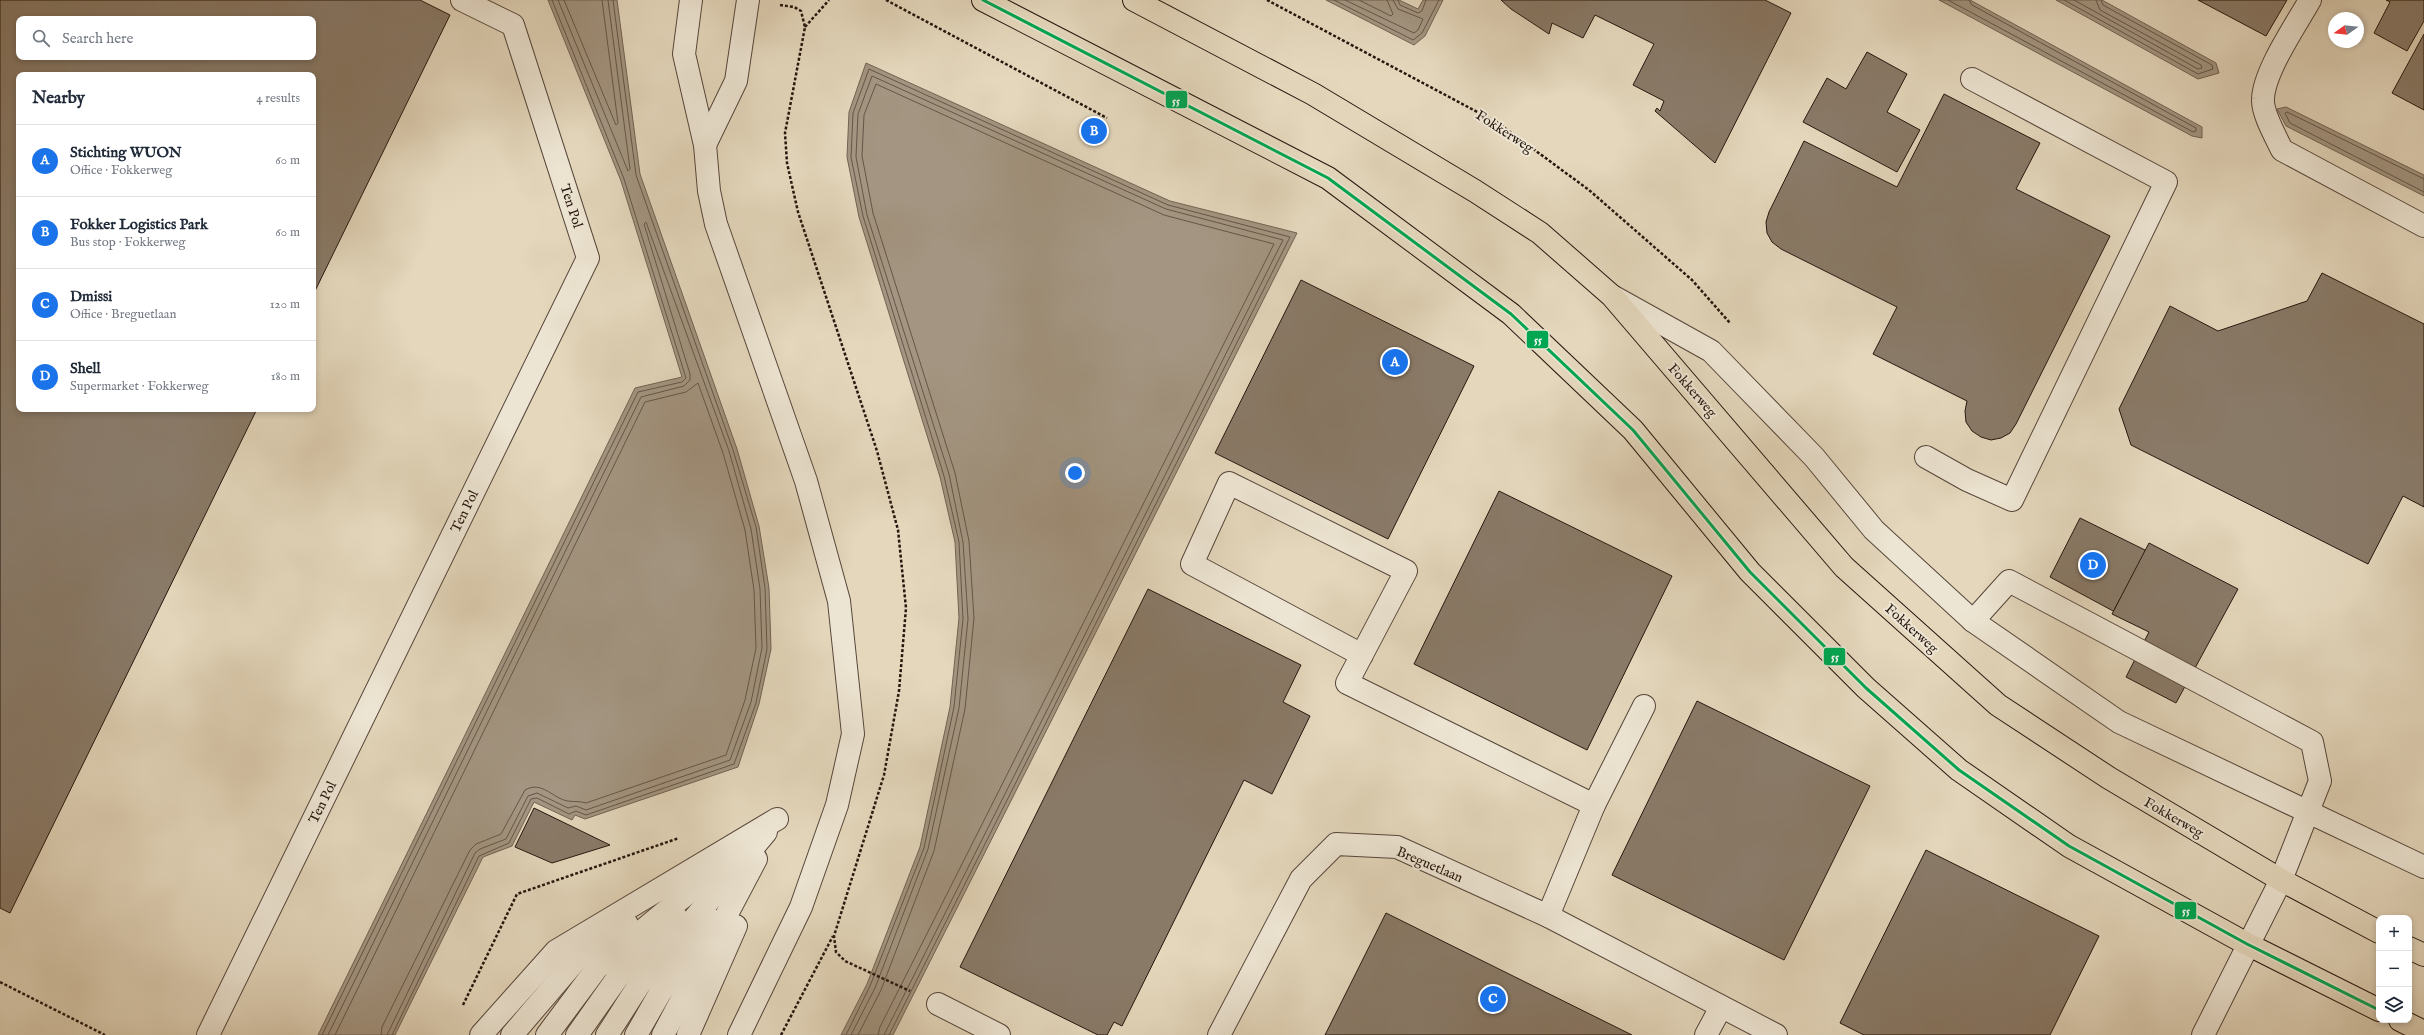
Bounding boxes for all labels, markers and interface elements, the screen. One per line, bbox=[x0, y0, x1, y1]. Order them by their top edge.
north arrow bbox=[2328, 12, 2364, 48]
search box bbox=[16, 16, 316, 60]
icon: search bbox=[30, 27, 52, 49]
text: Search here bbox=[62, 29, 133, 48]
text: Nearby bbox=[32, 88, 85, 109]
text: 4 results bbox=[256, 90, 300, 107]
line badge: 55 bbox=[1165, 90, 1188, 109]
text: 55 bbox=[1172, 94, 1180, 108]
street label: Fokkerweg bbox=[1472, 106, 1537, 158]
pin: B bbox=[1081, 116, 1107, 146]
text: Stichting WUON bbox=[70, 143, 182, 162]
text: A bbox=[41, 152, 49, 169]
text: 60 m bbox=[275, 152, 300, 169]
text: Office · Fokkerweg bbox=[70, 162, 172, 179]
street label: Ten Pol bbox=[556, 182, 587, 231]
text: Fokker Logistics Park bbox=[70, 215, 208, 234]
text: B bbox=[41, 224, 49, 241]
text: 60 m bbox=[275, 224, 300, 241]
text: Bus stop · Fokkerweg bbox=[70, 234, 186, 251]
text: Dmissi bbox=[70, 287, 112, 306]
text: C bbox=[40, 296, 50, 313]
text: 120 m bbox=[270, 296, 300, 313]
text: Office · Breguetlaan bbox=[70, 306, 176, 323]
line badge: 55 bbox=[1526, 330, 1549, 349]
text: 55 bbox=[1534, 333, 1542, 347]
pin: A bbox=[1382, 347, 1408, 377]
text: Shell bbox=[70, 359, 101, 378]
street label: Fokkerweg bbox=[1664, 360, 1721, 422]
text: D bbox=[40, 368, 50, 385]
text: 180 m bbox=[271, 368, 300, 385]
text: Supermarket · Fokkerweg bbox=[70, 378, 209, 395]
your location bbox=[1065, 463, 1085, 483]
street label: Ten Pol bbox=[447, 487, 483, 536]
pin: D bbox=[2080, 550, 2106, 580]
street label: Fokkerweg bbox=[1881, 600, 1942, 658]
line badge: 55 bbox=[1823, 647, 1846, 666]
text: 55 bbox=[1831, 650, 1839, 664]
street label: Ten Pol bbox=[305, 778, 341, 827]
street label: Fokkerweg bbox=[2140, 794, 2207, 842]
street label: Breguetlaan bbox=[1394, 843, 1466, 887]
line badge: 55 bbox=[2174, 901, 2197, 920]
text: 55 bbox=[2182, 904, 2190, 918]
map controls bbox=[2376, 915, 2412, 1023]
button: + bbox=[2376, 915, 2412, 951]
button: − bbox=[2376, 951, 2412, 987]
pin: C bbox=[1480, 984, 1506, 1014]
button: layers bbox=[2376, 987, 2412, 1023]

